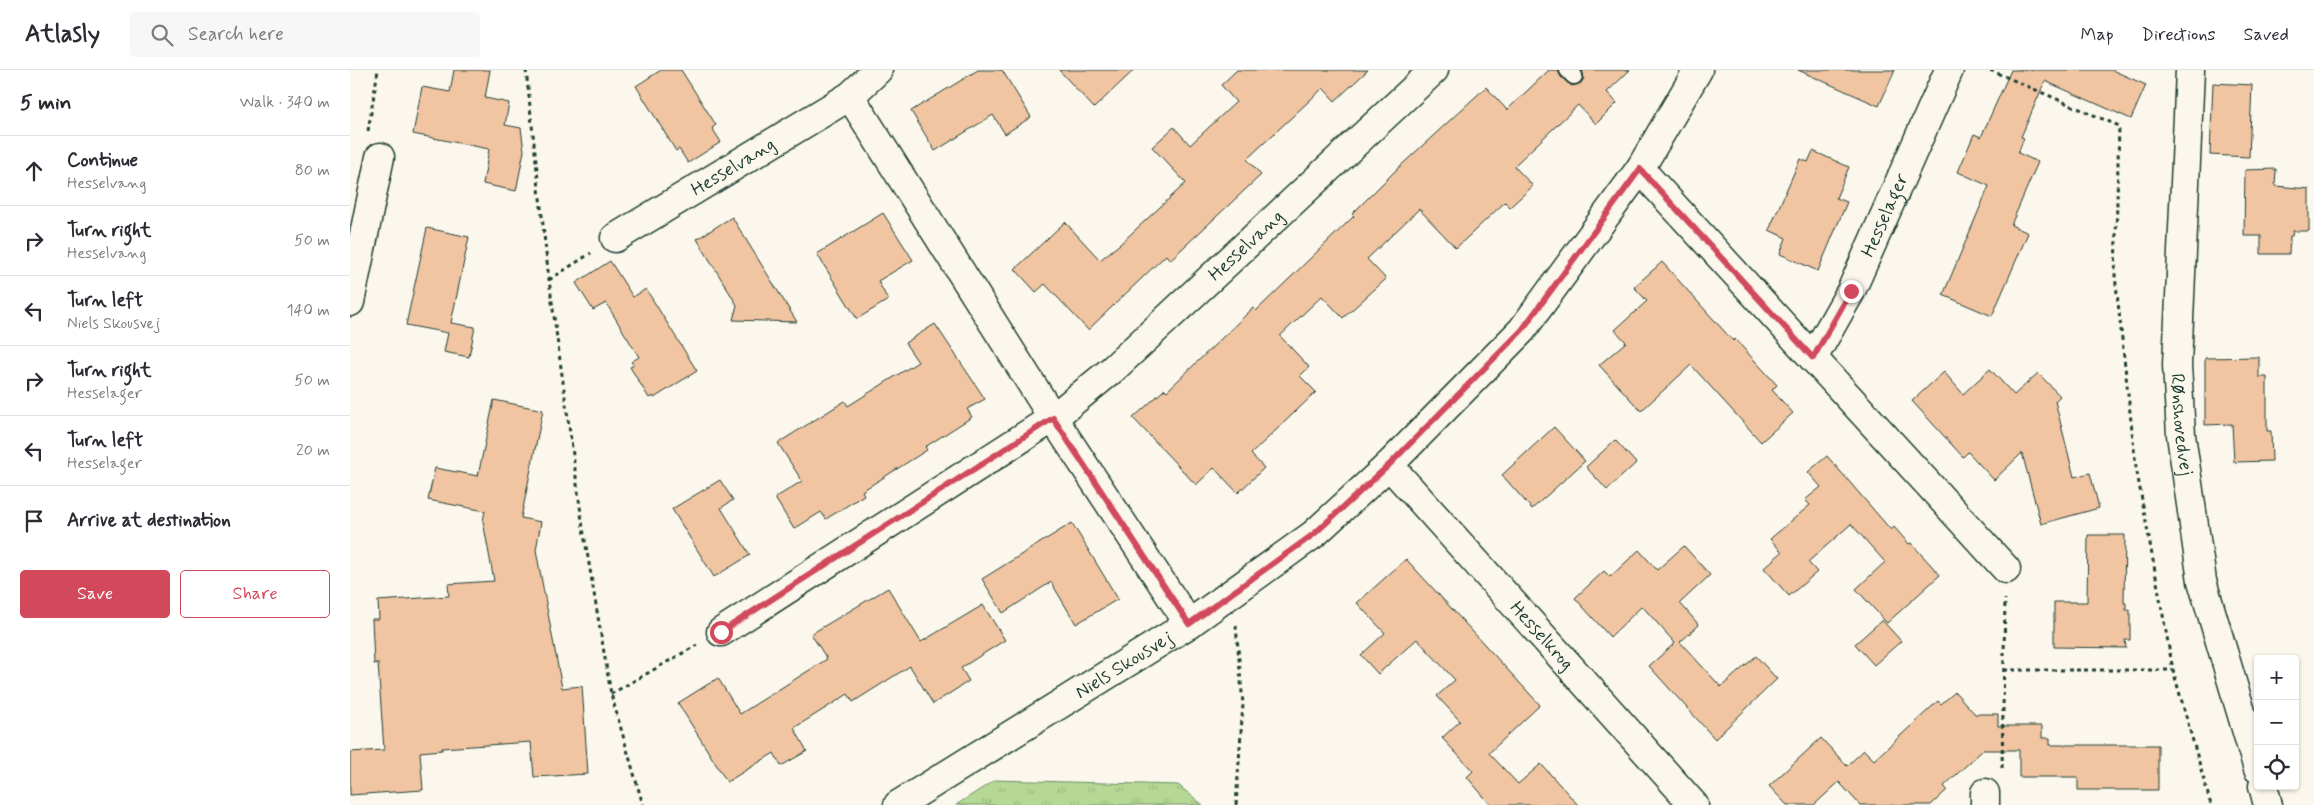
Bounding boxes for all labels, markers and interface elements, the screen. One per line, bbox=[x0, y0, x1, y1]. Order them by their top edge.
search box bbox=[130, 12, 480, 57]
text: Atlasly bbox=[25, 19, 100, 50]
icon: search bbox=[148, 21, 176, 49]
text: Search here bbox=[188, 22, 284, 47]
text: Map bbox=[2081, 23, 2114, 47]
text: Directions bbox=[2142, 23, 2216, 47]
text: Saved bbox=[2244, 23, 2289, 47]
text: 5 min bbox=[20, 89, 72, 117]
text: Walk · 340 m bbox=[240, 92, 330, 113]
street label: Hesselvang bbox=[686, 132, 780, 202]
text: Continue bbox=[67, 148, 138, 173]
icon: ahead bbox=[20, 157, 48, 185]
text: 80 m bbox=[295, 160, 330, 181]
street label: Hesselager bbox=[1855, 169, 1914, 261]
text: Hesselvang bbox=[67, 173, 146, 194]
street label: Hesselvang bbox=[1203, 204, 1290, 287]
text: Turn right bbox=[67, 218, 151, 243]
icon: right bbox=[20, 227, 48, 255]
text: 50 m bbox=[294, 230, 330, 251]
text: Hesselvang bbox=[67, 243, 146, 264]
route end bbox=[1840, 280, 1863, 303]
text: Turn left bbox=[67, 288, 143, 313]
icon: left bbox=[20, 297, 48, 325]
text: 140 m bbox=[286, 300, 330, 321]
text: Niels Skousvej bbox=[67, 313, 160, 334]
text: Turn right bbox=[67, 358, 151, 383]
icon: right bbox=[20, 367, 48, 395]
text: 50 m bbox=[294, 370, 330, 391]
street label: Rønshovedvej bbox=[2165, 373, 2199, 477]
text: Hesselager bbox=[67, 383, 142, 404]
text: Turn left bbox=[67, 428, 143, 453]
icon: left bbox=[20, 437, 48, 465]
text: 20 m bbox=[296, 440, 330, 461]
text: Hesselager bbox=[67, 453, 142, 474]
icon: arrive bbox=[20, 507, 48, 535]
text: Arrive at destination bbox=[67, 508, 231, 533]
button: Save bbox=[20, 570, 170, 618]
button: Share bbox=[180, 570, 330, 618]
street label: Hesselkrog bbox=[1504, 596, 1580, 676]
route start bbox=[710, 621, 733, 644]
street label: Niels Skousvej bbox=[1070, 625, 1178, 704]
map controls bbox=[2254, 655, 2299, 790]
button: + bbox=[2254, 655, 2299, 700]
button: − bbox=[2254, 700, 2299, 745]
button: locate bbox=[2254, 745, 2299, 790]

